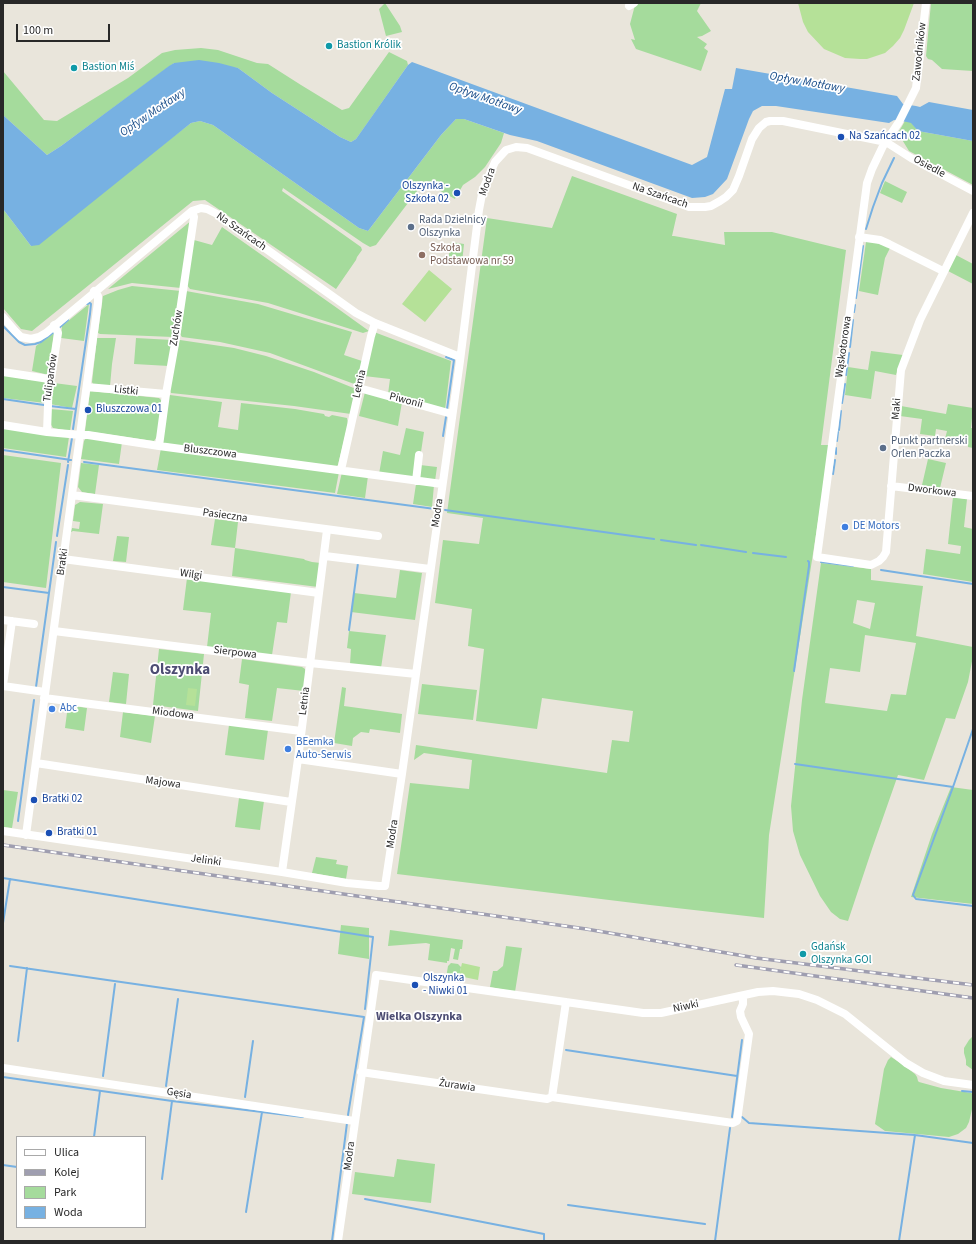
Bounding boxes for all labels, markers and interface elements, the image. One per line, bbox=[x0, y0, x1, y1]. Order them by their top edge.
scale bar bbox=[18, 16, 112, 42]
text: 100 m bbox=[23, 22, 53, 39]
street label: Zawodników bbox=[910, 22, 930, 82]
place label: Bastion Królik bbox=[337, 39, 401, 53]
marker: Bastion Królik bbox=[324, 41, 334, 51]
place label: Bastion Miś bbox=[82, 61, 134, 75]
marker: Bastion Miś bbox=[69, 63, 79, 73]
water label: Opływ Motławy bbox=[768, 69, 846, 97]
water label: Opływ Motławy bbox=[447, 80, 523, 118]
water label: Opływ Motławy bbox=[117, 86, 189, 140]
place label: Na Szańcach 02 bbox=[849, 130, 920, 144]
marker: Na Szańcach 02 bbox=[836, 132, 846, 142]
street label: Osiedle bbox=[911, 153, 947, 181]
street label: Modra bbox=[477, 166, 499, 198]
place label: Olszynka - Szkoła 02 bbox=[402, 180, 449, 206]
street label: Na Szańcach bbox=[630, 180, 690, 212]
marker: Olszynka - Szkoła 02 bbox=[452, 188, 462, 198]
street label: Na Szańcach bbox=[213, 210, 269, 254]
place label: Rada Dzielnicy Olszynka bbox=[419, 214, 486, 240]
marker: Rada Dzielnicy Olszynka bbox=[406, 222, 416, 232]
place label: Szkoła Podstawowa nr 59 bbox=[430, 242, 514, 268]
marker: Szkoła Podstawowa nr 59 bbox=[417, 250, 427, 260]
street label: Zuchów bbox=[168, 309, 186, 347]
street label: Wąskotorowa bbox=[833, 315, 855, 379]
street label: Tulipanów bbox=[41, 353, 61, 403]
street label: Letnia bbox=[350, 369, 370, 399]
street label: Listki bbox=[113, 383, 139, 399]
street label: Piwonii bbox=[388, 390, 424, 412]
street label: Maki bbox=[889, 398, 905, 420]
place label: Bluszczowa 01 bbox=[96, 403, 162, 417]
marker: Bluszczowa 01 bbox=[83, 405, 93, 415]
place label: Punkt partnerski Orlen Paczka bbox=[891, 435, 967, 461]
street label: Bluszczowa bbox=[183, 442, 237, 462]
marker: Punkt partnerski Orlen Paczka bbox=[878, 443, 888, 453]
street label: Dworkowa bbox=[907, 481, 957, 501]
street label: Modra bbox=[429, 498, 447, 528]
street label: Pasieczna bbox=[202, 506, 248, 526]
place label: DE Motors bbox=[853, 520, 899, 534]
marker: DE Motors bbox=[840, 522, 850, 532]
street label: Bratki bbox=[55, 548, 71, 576]
street label: Wilgi bbox=[179, 567, 203, 583]
street label: Sierpowa bbox=[213, 644, 257, 662]
district label: Olszynka bbox=[150, 662, 210, 680]
street label: Letnia bbox=[297, 686, 313, 716]
place label: Abc bbox=[60, 702, 77, 716]
marker: Abc bbox=[47, 704, 57, 714]
street label: Miodowa bbox=[151, 705, 195, 723]
place label: BEemka Auto-Serwis bbox=[296, 736, 351, 762]
marker: BEemka Auto-Serwis bbox=[283, 744, 293, 754]
street label: Majowa bbox=[144, 774, 182, 792]
place label: Bratki 02 bbox=[42, 793, 82, 807]
marker: Bratki 02 bbox=[29, 795, 39, 805]
street label: Modra bbox=[384, 819, 402, 849]
place label: Bratki 01 bbox=[57, 826, 97, 840]
marker: Bratki 01 bbox=[44, 828, 54, 838]
street label: Jelinki bbox=[190, 852, 222, 870]
place label: Gdańsk Olszynka GOl bbox=[811, 941, 871, 967]
marker: Gdańsk Olszynka GOl bbox=[798, 949, 808, 959]
place label: Olszynka - Niwki 01 bbox=[423, 972, 468, 998]
marker: Olszynka - Niwki 01 bbox=[410, 980, 420, 990]
street label: Niwki bbox=[672, 998, 700, 1016]
district label: Wielka Olszynka bbox=[376, 1010, 462, 1024]
street label: Żurawia bbox=[438, 1077, 476, 1095]
street label: Gęsia bbox=[166, 1086, 192, 1102]
legend bbox=[16, 1136, 146, 1228]
street label: Modra bbox=[342, 1141, 358, 1171]
text: Ulica bbox=[54, 1144, 79, 1161]
text: Kolej bbox=[54, 1164, 79, 1181]
text: Park bbox=[54, 1184, 76, 1201]
text: Woda bbox=[54, 1204, 83, 1221]

